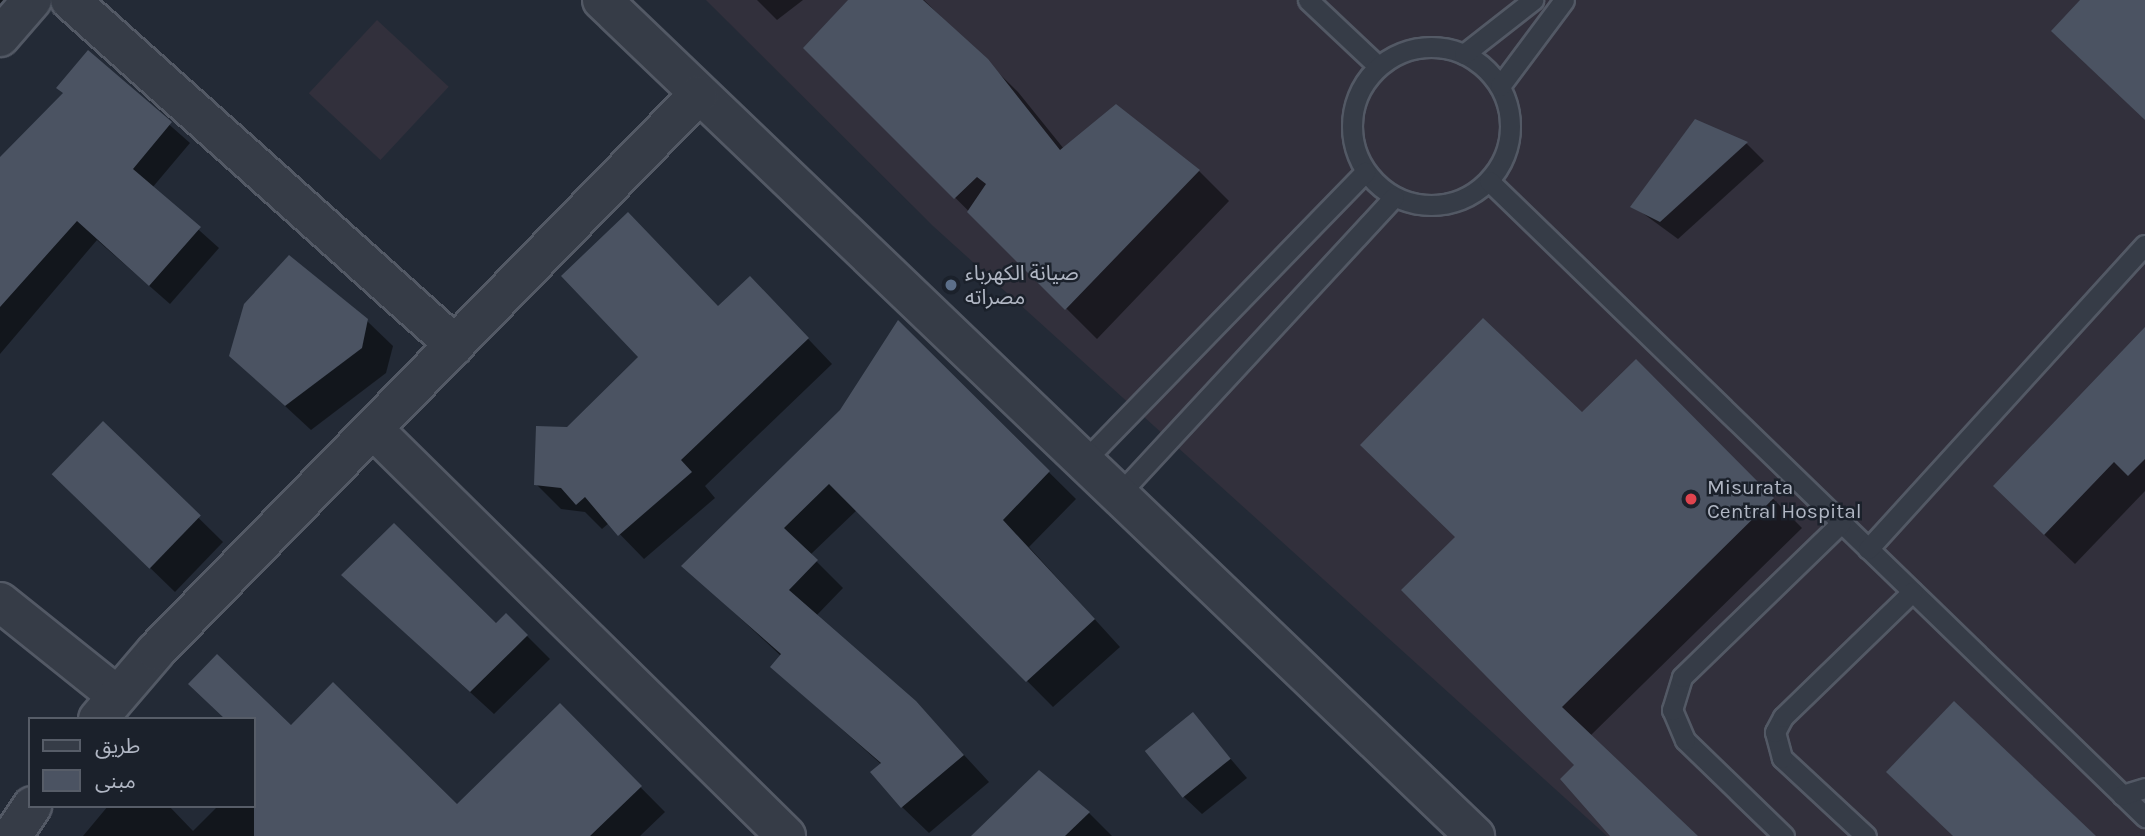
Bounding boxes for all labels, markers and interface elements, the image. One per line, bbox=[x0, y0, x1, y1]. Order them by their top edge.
place label: صيانة الكهرباء مصراته bbox=[965, 260, 1079, 310]
marker: صيانة الكهرباء مصراته bbox=[943, 277, 959, 293]
place label: Misurata Central Hospital bbox=[1707, 474, 1862, 524]
marker: Misurata Central Hospital bbox=[1681, 489, 1701, 509]
legend bbox=[28, 717, 256, 808]
text: طريق bbox=[95, 734, 140, 758]
text: مبنى bbox=[95, 769, 136, 793]

